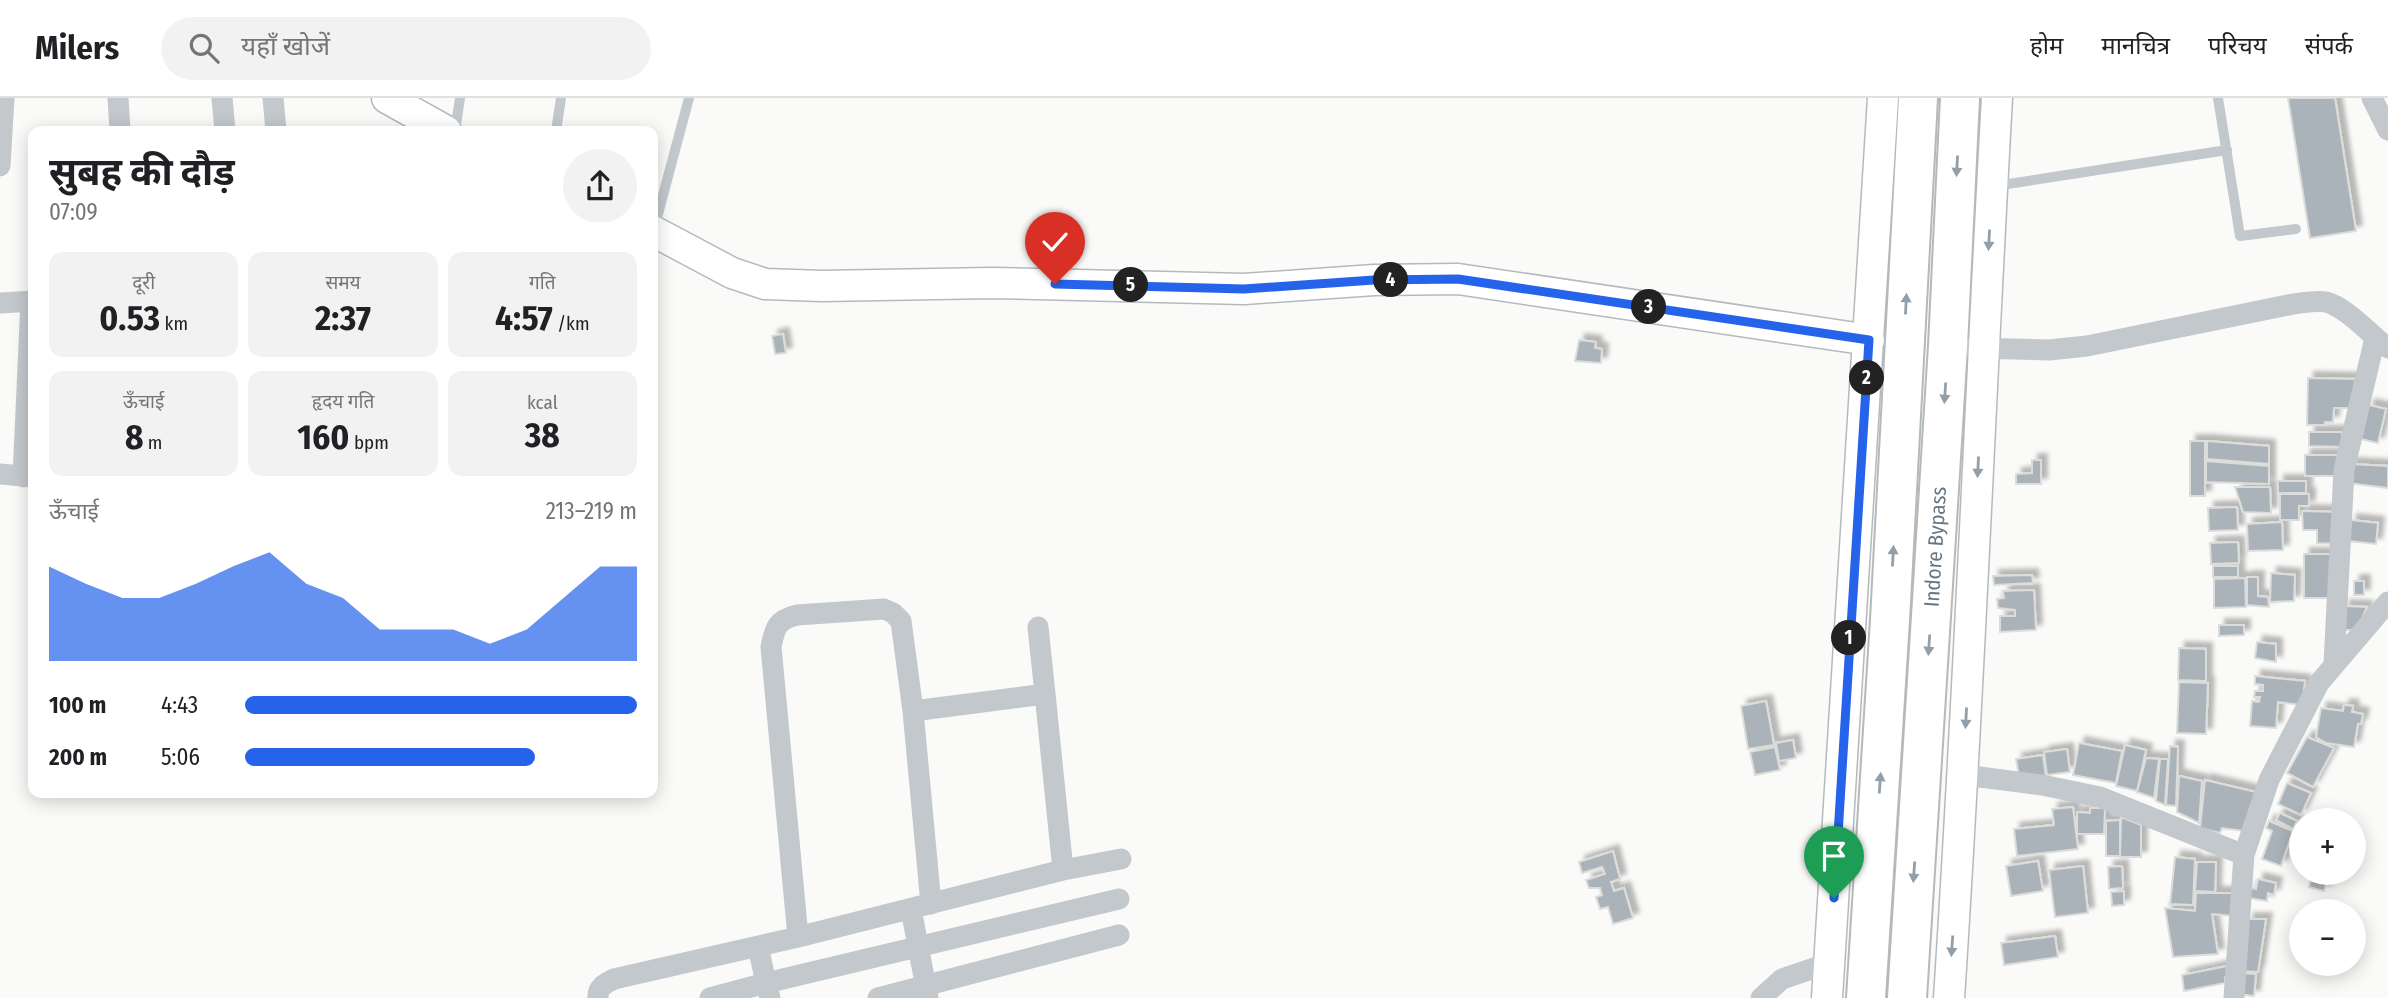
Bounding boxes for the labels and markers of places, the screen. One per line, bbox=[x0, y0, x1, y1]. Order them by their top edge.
pin bbox=[1025, 212, 1085, 284]
pin: 4 bbox=[1374, 262, 1408, 298]
pin: 5 bbox=[1114, 268, 1148, 302]
pin: 3 bbox=[1632, 290, 1666, 325]
pin: 2 bbox=[1850, 360, 1884, 396]
pin: 1 bbox=[1832, 620, 1867, 656]
pin bbox=[1804, 826, 1864, 898]

